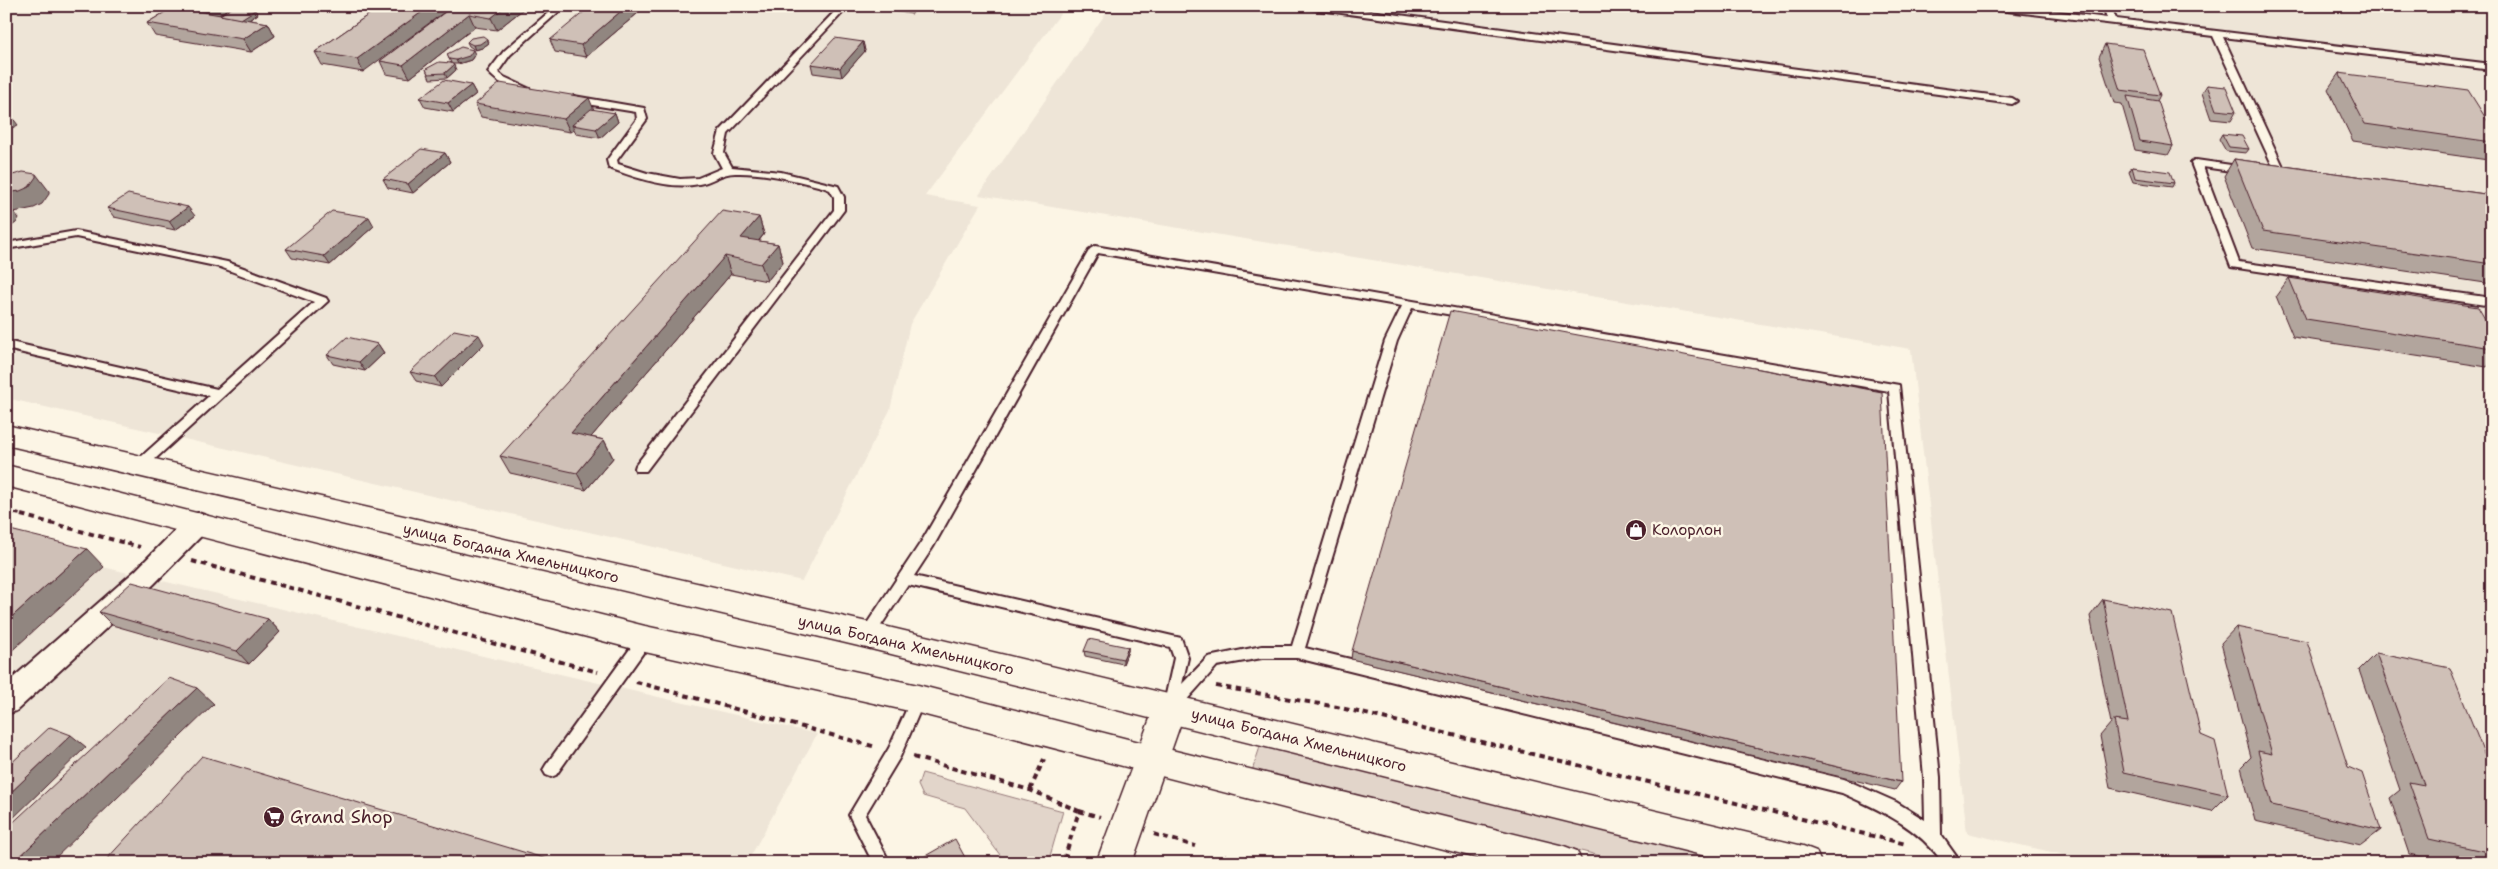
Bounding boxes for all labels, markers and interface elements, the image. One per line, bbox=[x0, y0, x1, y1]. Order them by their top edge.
street label: улица Богдана Хмельницкого bbox=[401, 518, 621, 588]
shop icon: Колорлон bbox=[1624, 518, 1648, 542]
place label: Колорлон bbox=[1652, 520, 1722, 540]
street label: улица Богдана Хмельницкого bbox=[796, 610, 1016, 680]
street label: улица Богдана Хмельницкого bbox=[1189, 704, 1409, 776]
supermarket icon: Grand Shop bbox=[262, 805, 286, 829]
place label: Grand Shop bbox=[290, 805, 393, 829]

